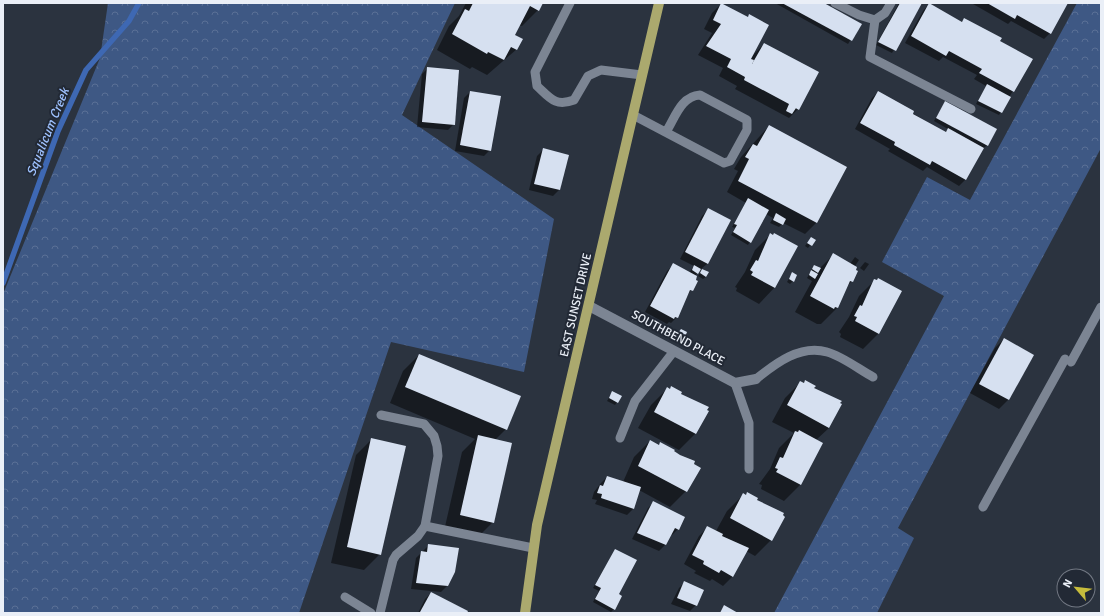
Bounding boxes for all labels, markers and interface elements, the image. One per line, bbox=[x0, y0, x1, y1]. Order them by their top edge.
water label: Squalicum Creek bbox=[23, 84, 73, 178]
street label: EAST SUNSET DRIVE bbox=[557, 251, 595, 358]
street label: SOUTHBEND PLACE bbox=[629, 307, 727, 369]
north arrow bbox=[1056, 568, 1096, 608]
text: N bbox=[1060, 577, 1075, 590]

